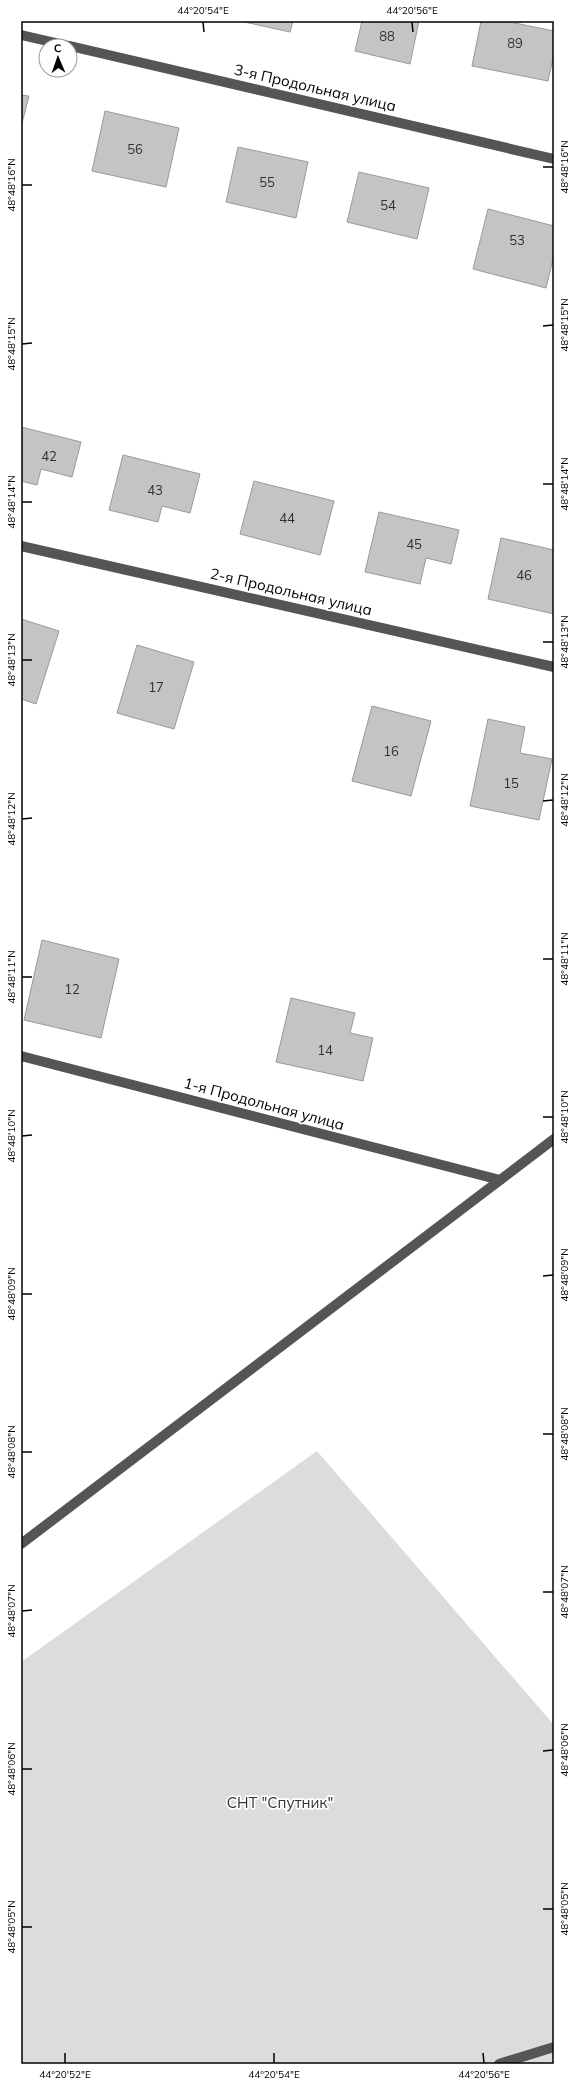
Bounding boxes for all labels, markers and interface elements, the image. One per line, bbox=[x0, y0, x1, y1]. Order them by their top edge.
text: 44°20'54"E bbox=[177, 4, 229, 17]
text: 44°20'56"E bbox=[386, 4, 438, 17]
house number: 88 bbox=[379, 28, 395, 44]
house number: 89 bbox=[507, 35, 523, 51]
north arrow bbox=[38, 38, 78, 78]
text: С bbox=[54, 41, 62, 55]
street label: 3-я Продольная улица bbox=[232, 60, 398, 115]
text: 48°48'16"N bbox=[558, 140, 571, 194]
house number: 56 bbox=[127, 141, 143, 157]
text: 48°48'16"N bbox=[5, 158, 18, 212]
house number: 55 bbox=[259, 174, 275, 190]
house number: 54 bbox=[380, 197, 396, 213]
house number: 53 bbox=[509, 232, 525, 248]
text: 48°48'15"N bbox=[558, 298, 571, 352]
text: 48°48'15"N bbox=[5, 317, 18, 371]
house number: 42 bbox=[41, 448, 57, 464]
text: 48°48'14"N bbox=[558, 457, 571, 511]
text: 48°48'14"N bbox=[5, 475, 18, 529]
house number: 43 bbox=[147, 482, 163, 498]
house number: 44 bbox=[279, 510, 295, 526]
house number: 45 bbox=[406, 536, 422, 552]
street label: 2-я Продольная улица bbox=[208, 564, 374, 619]
house number: 46 bbox=[516, 567, 532, 583]
text: 48°48'13"N bbox=[558, 615, 571, 669]
text: 48°48'13"N bbox=[5, 633, 18, 687]
house number: 17 bbox=[148, 679, 164, 695]
house number: 16 bbox=[383, 743, 399, 759]
text: 48°48'12"N bbox=[558, 773, 571, 827]
house number: 15 bbox=[503, 775, 519, 791]
text: 48°48'12"N bbox=[5, 792, 18, 846]
text: 48°48'11"N bbox=[558, 932, 571, 986]
text: 48°48'11"N bbox=[5, 950, 18, 1004]
house number: 12 bbox=[64, 981, 80, 997]
house number: 14 bbox=[317, 1042, 333, 1058]
street label: 1-я Продольная улица bbox=[182, 1073, 347, 1134]
text: 48°48'10"N bbox=[558, 1090, 571, 1144]
text: 48°48'10"N bbox=[5, 1109, 18, 1163]
text: 48°48'09"N bbox=[558, 1248, 571, 1302]
text: 48°48'09"N bbox=[5, 1267, 18, 1321]
text: 48°48'08"N bbox=[558, 1407, 571, 1461]
text: 48°48'08"N bbox=[5, 1425, 18, 1479]
text: 48°48'07"N bbox=[558, 1565, 571, 1619]
text: 48°48'07"N bbox=[5, 1584, 18, 1638]
text: 48°48'06"N bbox=[558, 1723, 571, 1777]
text: 48°48'06"N bbox=[5, 1742, 18, 1796]
park label: СНТ "Спутник" bbox=[227, 1793, 333, 1812]
text: 48°48'05"N bbox=[558, 1882, 571, 1936]
text: 48°48'05"N bbox=[5, 1900, 18, 1954]
text: 44°20'52"E bbox=[39, 2068, 91, 2081]
text: 44°20'54"E bbox=[248, 2068, 300, 2081]
text: 44°20'56"E bbox=[458, 2068, 510, 2081]

